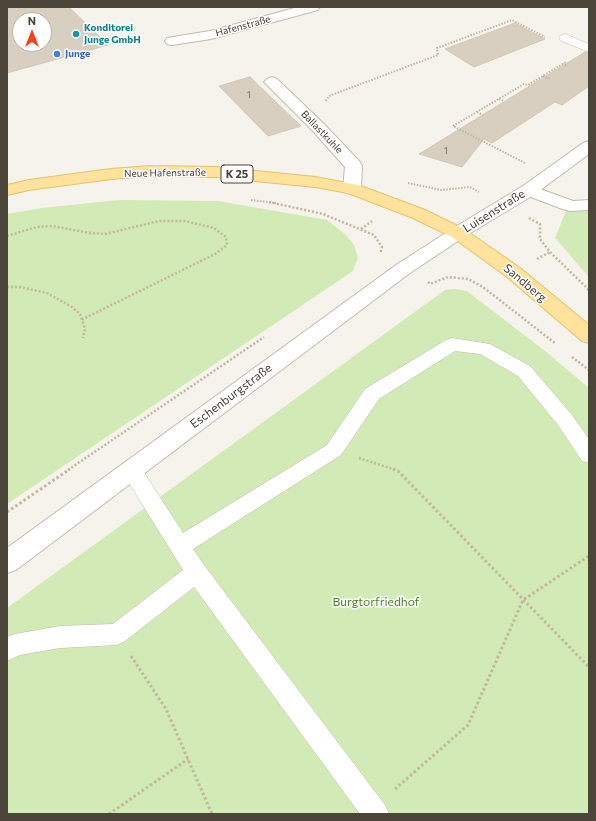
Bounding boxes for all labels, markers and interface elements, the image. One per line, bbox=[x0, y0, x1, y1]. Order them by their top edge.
north arrow bbox=[12, 12, 52, 52]
street label: Hafenstraße bbox=[214, 13, 272, 39]
text: N bbox=[28, 14, 36, 27]
place label: Konditorei Junge GmbH bbox=[84, 22, 141, 46]
marker: Konditorei Junge GmbH bbox=[71, 29, 81, 39]
place label: Junge bbox=[65, 48, 90, 60]
marker: Junge bbox=[52, 49, 62, 59]
house number: 1 bbox=[247, 90, 251, 100]
street label: Ballastkuhle bbox=[299, 108, 345, 156]
house number: 1 bbox=[444, 146, 448, 156]
road number: K 25 bbox=[221, 165, 253, 183]
street label: Neue Hafenstraße bbox=[124, 166, 206, 180]
street label: Luisenstraße bbox=[460, 186, 528, 236]
street label: Sandberg bbox=[501, 261, 549, 305]
street label: Eschenburgstraße bbox=[187, 361, 275, 431]
park label: Burgtorfriedhof bbox=[332, 595, 420, 609]

